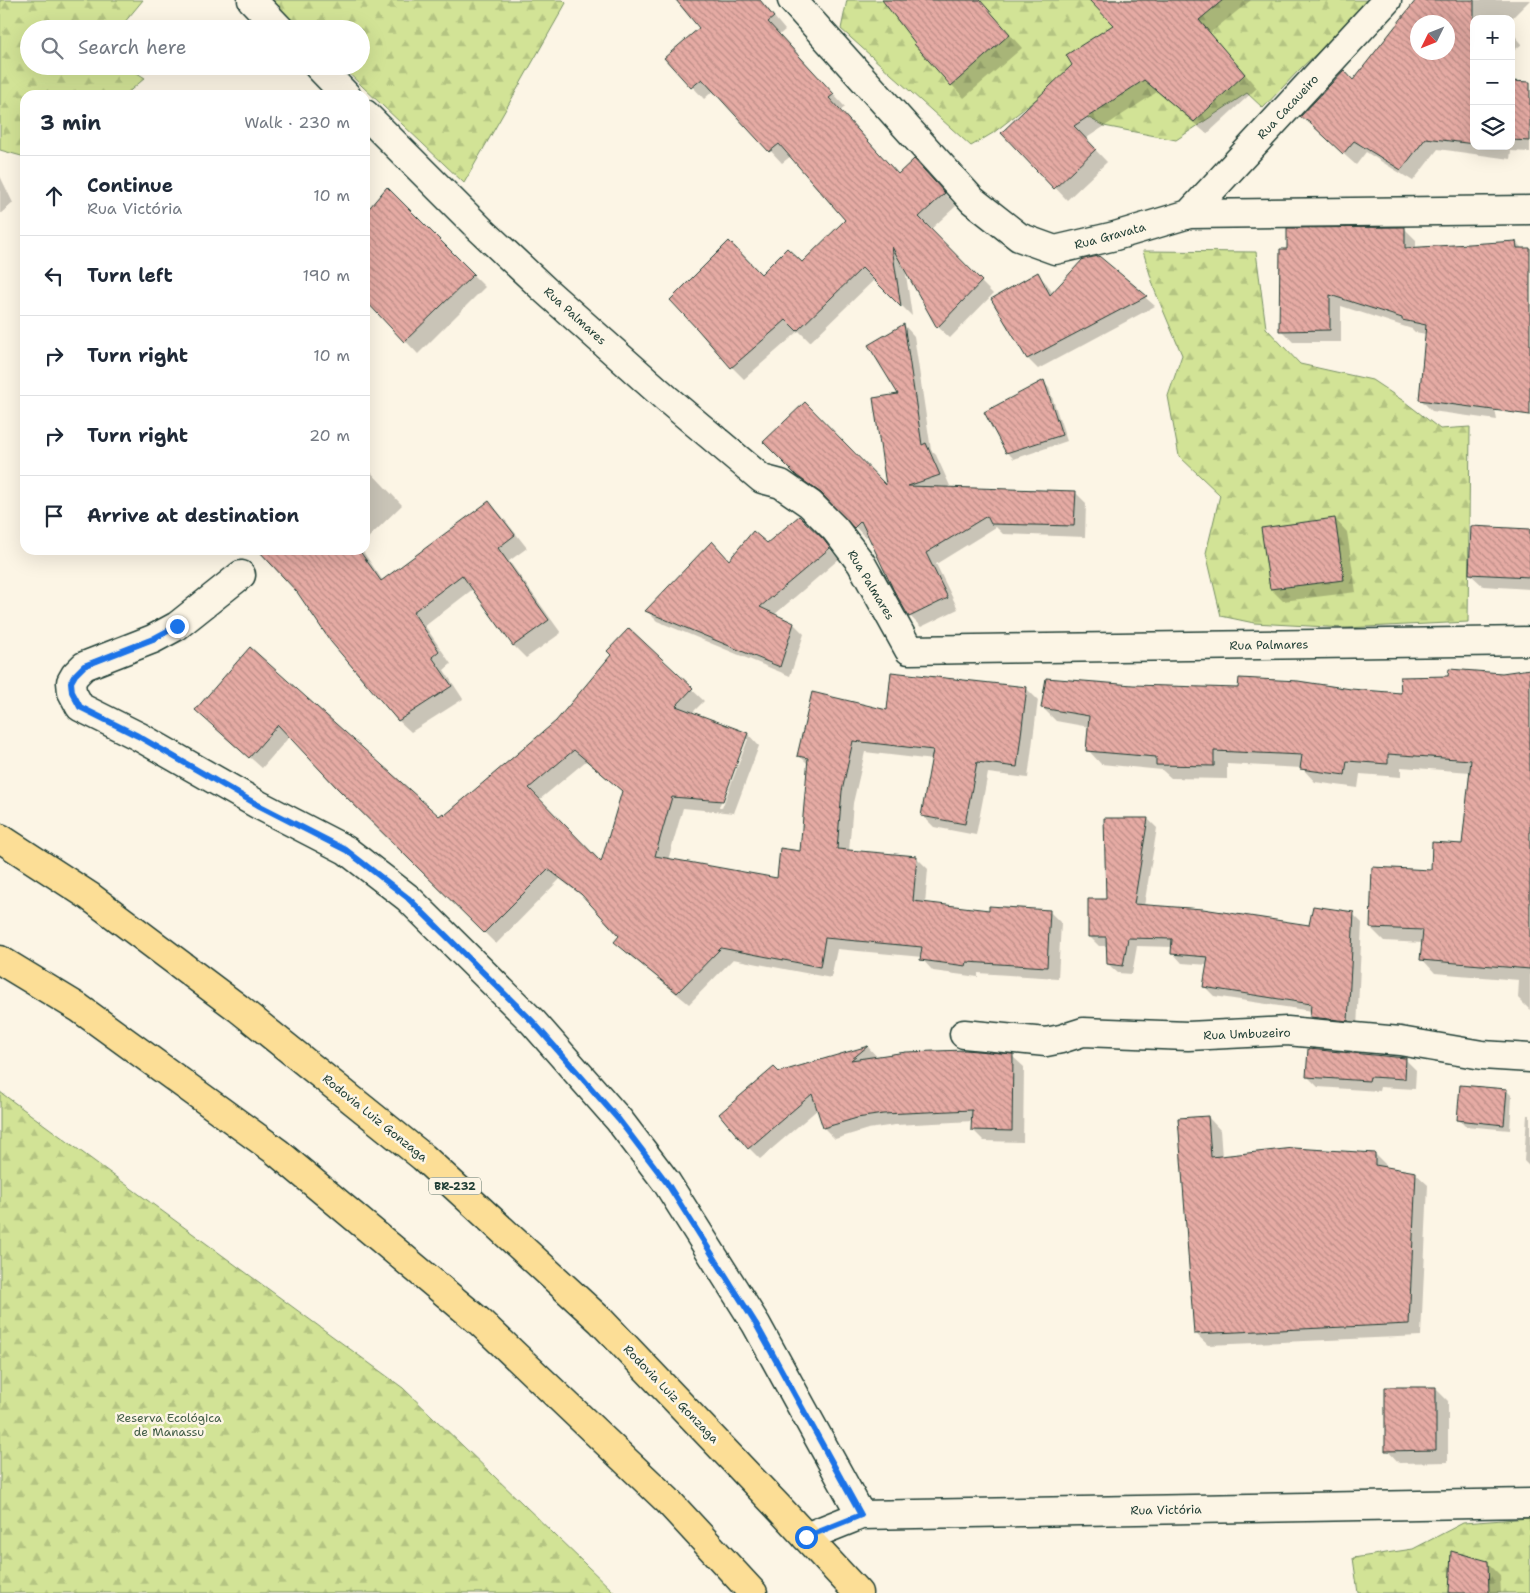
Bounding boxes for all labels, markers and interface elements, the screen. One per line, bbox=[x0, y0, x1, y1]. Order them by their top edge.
north arrow bbox=[1410, 15, 1455, 60]
map controls bbox=[1470, 15, 1515, 150]
button: + bbox=[1470, 15, 1515, 60]
search box bbox=[20, 20, 370, 75]
icon: search bbox=[38, 34, 66, 62]
text: Search here bbox=[78, 35, 187, 60]
button: − bbox=[1470, 60, 1515, 105]
street label: Rua Cacaueiro bbox=[1254, 71, 1322, 143]
button: layers bbox=[1470, 105, 1515, 150]
text: 3 min bbox=[40, 109, 101, 137]
text: Walk · 230 m bbox=[244, 112, 350, 133]
text: Continue bbox=[87, 173, 173, 198]
icon: ahead bbox=[40, 182, 68, 210]
text: 10 m bbox=[313, 185, 350, 206]
text: Rua Victória bbox=[87, 198, 182, 219]
street label: Rua Gravata bbox=[1073, 219, 1148, 253]
icon: left bbox=[40, 262, 68, 290]
text: Turn left bbox=[87, 263, 173, 288]
text: 190 m bbox=[303, 265, 350, 286]
street label: Rua Palmares bbox=[540, 284, 610, 348]
icon: right bbox=[40, 342, 68, 370]
text: Turn right bbox=[87, 343, 188, 368]
text: 10 m bbox=[313, 345, 350, 366]
icon: right bbox=[40, 422, 68, 450]
text: Turn right bbox=[87, 423, 188, 448]
text: 20 m bbox=[309, 425, 350, 446]
icon: arrive bbox=[40, 502, 68, 530]
text: Arrive at destination bbox=[87, 503, 299, 528]
street label: Rua Palmares bbox=[844, 547, 898, 623]
route end bbox=[166, 615, 189, 638]
street label: Rua Palmares bbox=[1229, 636, 1309, 654]
street label: Rua Umbuzeiro bbox=[1203, 1024, 1291, 1044]
street label: Rodovia Luiz Gonzaga bbox=[319, 1071, 431, 1166]
road number: BR-232 bbox=[429, 1178, 481, 1194]
street label: Rodovia Luiz Gonzaga bbox=[620, 1341, 723, 1447]
park label: Reserva Ecológica de Manassu bbox=[117, 1410, 222, 1440]
street label: Rua Victória bbox=[1130, 1501, 1202, 1519]
route start bbox=[795, 1526, 818, 1549]

